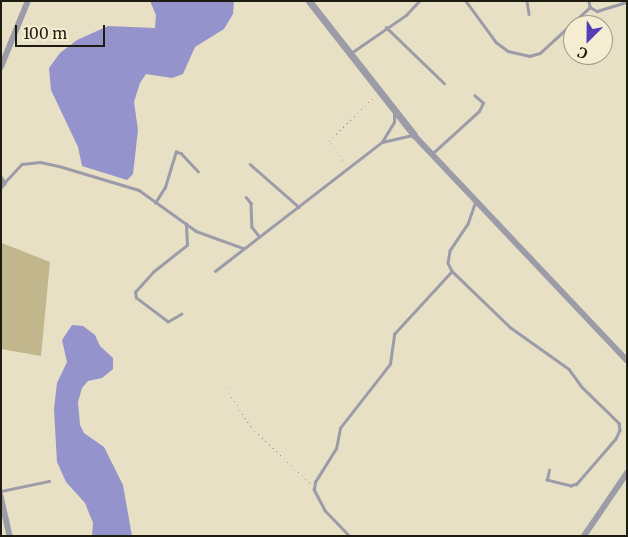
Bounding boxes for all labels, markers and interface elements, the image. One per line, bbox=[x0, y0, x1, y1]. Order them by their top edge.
scale bar bbox=[18, 15, 108, 47]
north arrow bbox=[563, 15, 613, 65]
text: 100 m bbox=[23, 24, 67, 43]
text: С bbox=[575, 43, 590, 63]

